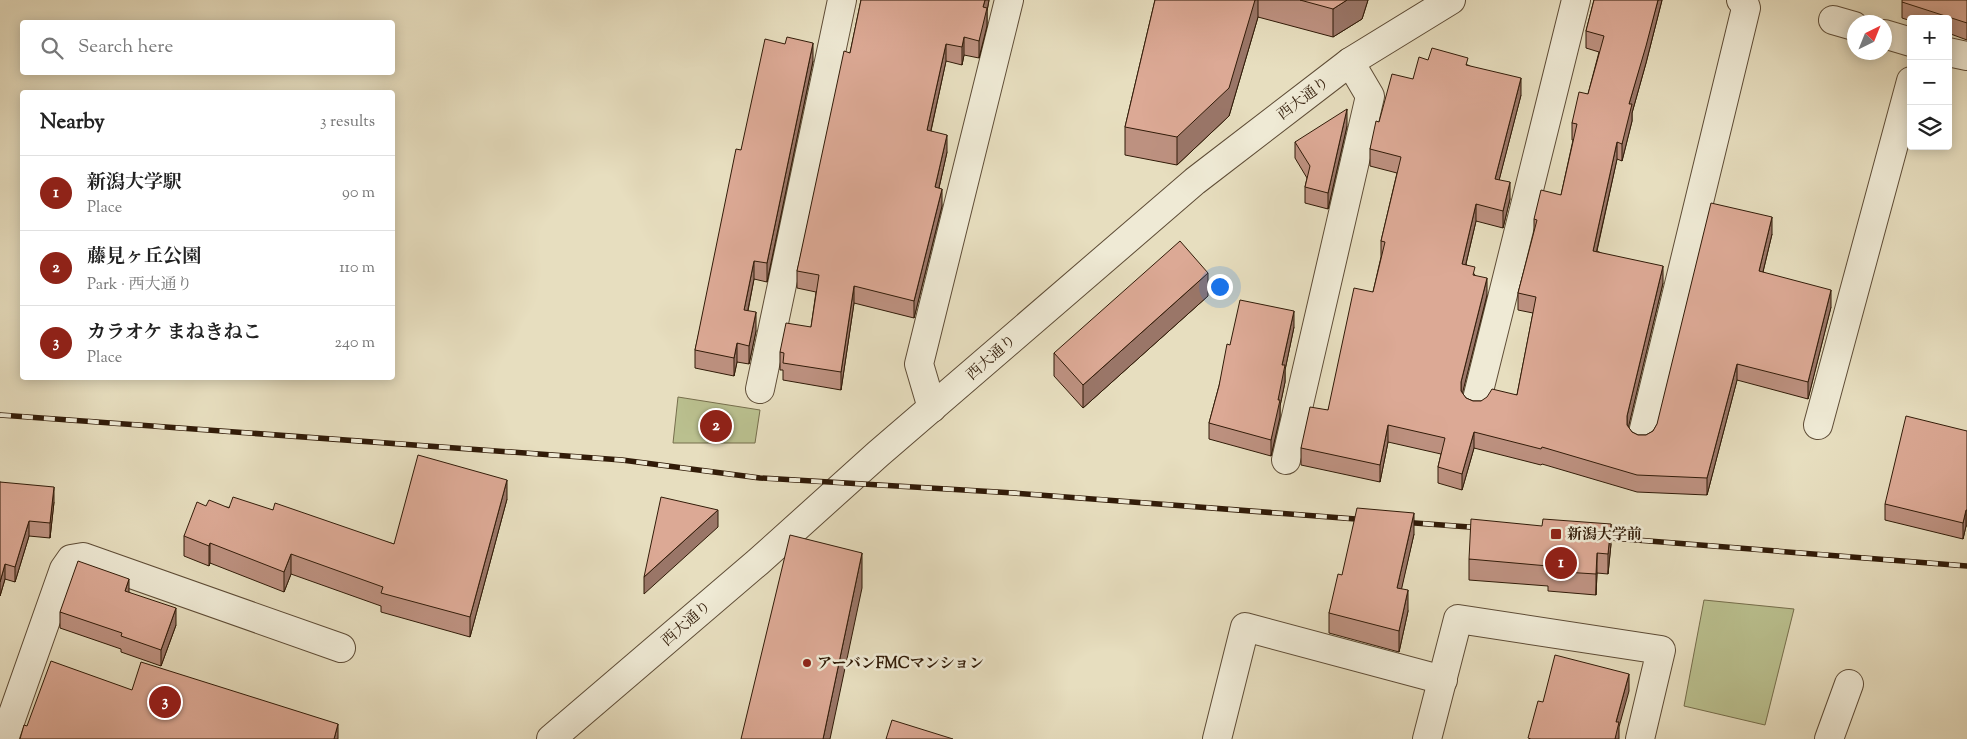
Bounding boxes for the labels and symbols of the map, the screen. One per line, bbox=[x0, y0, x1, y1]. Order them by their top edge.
north arrow bbox=[1847, 15, 1892, 60]
street label: 西大通り bbox=[1274, 73, 1334, 126]
your location bbox=[1207, 274, 1233, 300]
street label: 西大通り bbox=[962, 331, 1022, 386]
pin: 2 bbox=[700, 407, 732, 445]
place label: 新潟大学前 bbox=[1567, 525, 1642, 546]
marker: 新潟大学前 bbox=[1549, 527, 1563, 541]
pin: 1 bbox=[1545, 544, 1577, 582]
street label: 西大通り bbox=[657, 597, 717, 652]
place label: アーバンFMCマンション bbox=[817, 654, 984, 675]
marker: アーバンFMCマンション bbox=[801, 657, 813, 669]
pin: 3 bbox=[149, 683, 181, 721]

